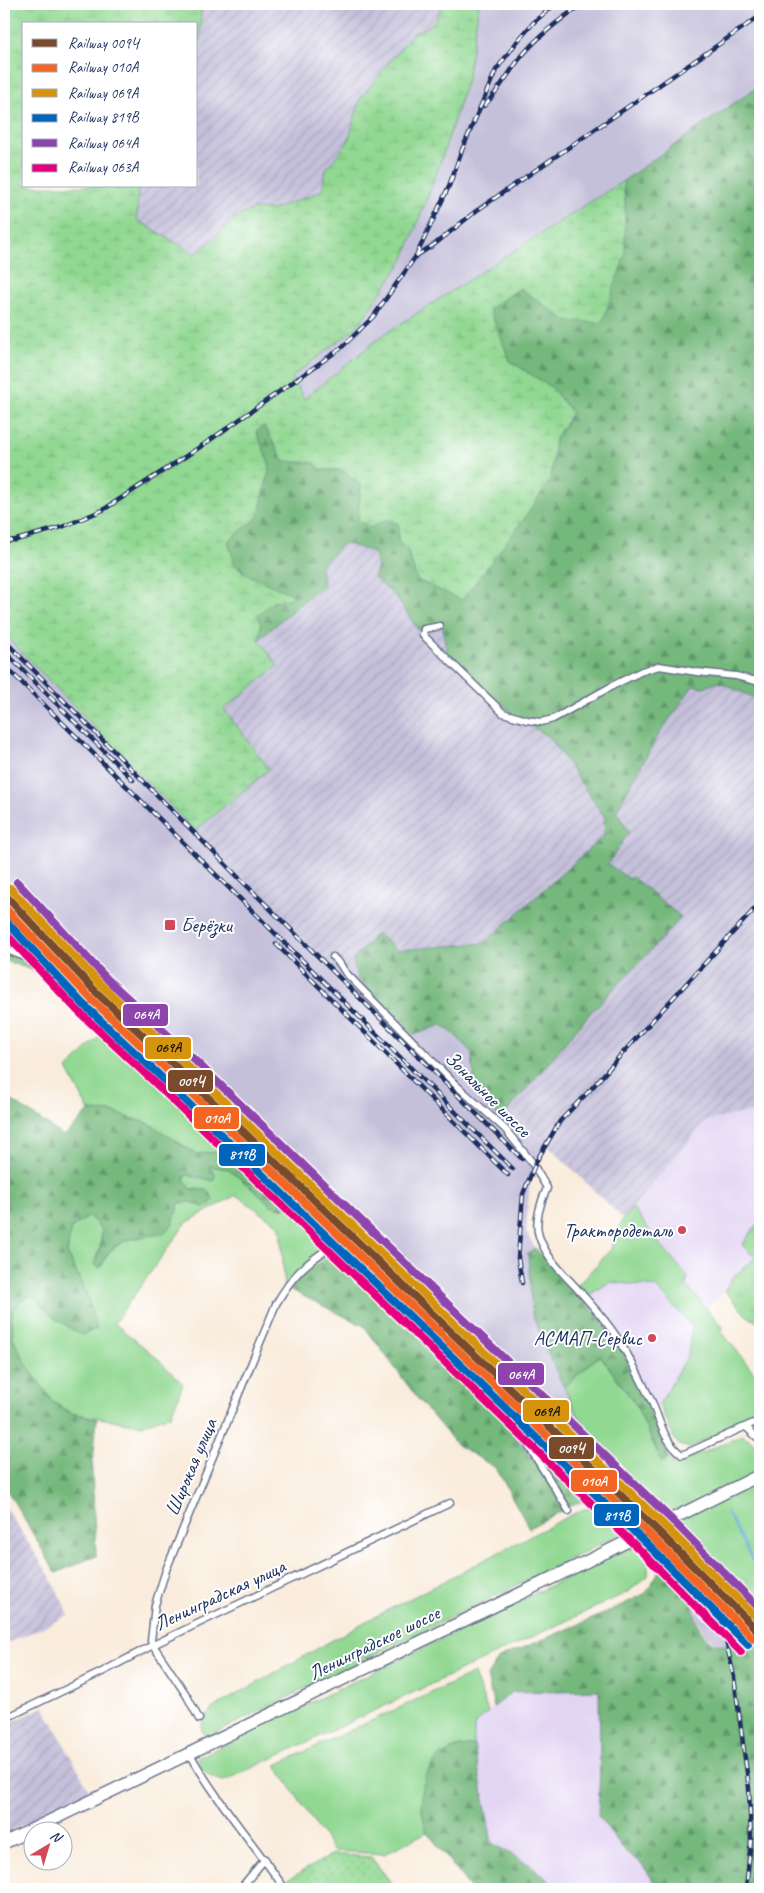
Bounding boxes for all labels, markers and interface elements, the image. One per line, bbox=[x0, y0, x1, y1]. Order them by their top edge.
legend bbox=[22, 22, 198, 188]
text: Railway 009Ч bbox=[68, 34, 141, 53]
text: Railway 010А bbox=[68, 58, 140, 77]
text: Railway 069А bbox=[68, 84, 140, 103]
text: Railway 819В bbox=[68, 108, 140, 127]
text: Railway 064А bbox=[68, 134, 140, 153]
text: Railway 063А bbox=[68, 158, 140, 177]
place label: Берёзки bbox=[181, 913, 233, 939]
marker: Берёзки bbox=[163, 918, 177, 932]
line badge: 064А bbox=[122, 1003, 169, 1027]
text: 064А bbox=[133, 1006, 160, 1023]
line badge: 069А bbox=[144, 1036, 192, 1060]
text: 069А bbox=[155, 1039, 182, 1056]
street label: Зональное шоссе bbox=[440, 1046, 537, 1143]
line badge: 009Ч bbox=[167, 1069, 214, 1093]
text: 009Ч bbox=[178, 1073, 206, 1090]
line badge: 010А bbox=[193, 1106, 240, 1130]
text: 010А bbox=[204, 1110, 231, 1127]
line badge: 819В bbox=[218, 1143, 266, 1167]
text: 819В bbox=[229, 1146, 257, 1163]
place label: Трактородеталь bbox=[563, 1218, 674, 1243]
marker: Трактородеталь bbox=[676, 1224, 688, 1236]
place label: АСМАП-Сервис bbox=[534, 1326, 643, 1351]
marker: АСМАП-Сервис bbox=[646, 1332, 658, 1344]
line badge: 064А bbox=[497, 1362, 545, 1386]
text: 064А bbox=[508, 1366, 535, 1383]
line badge: 069А bbox=[522, 1399, 570, 1423]
text: 069А bbox=[533, 1403, 560, 1420]
street label: Широкая улица bbox=[159, 1413, 223, 1519]
line badge: 009Ч bbox=[548, 1436, 595, 1460]
text: 009Ч bbox=[558, 1440, 586, 1457]
line badge: 010А bbox=[570, 1469, 618, 1493]
text: 010А bbox=[581, 1473, 608, 1490]
line badge: 819В bbox=[593, 1503, 640, 1527]
text: 819В bbox=[604, 1507, 632, 1524]
street label: Ленинградская улица bbox=[151, 1553, 291, 1636]
street label: Ленинградское шоссе bbox=[304, 1600, 445, 1686]
north arrow bbox=[22, 1820, 72, 1870]
text: N bbox=[47, 1827, 66, 1847]

